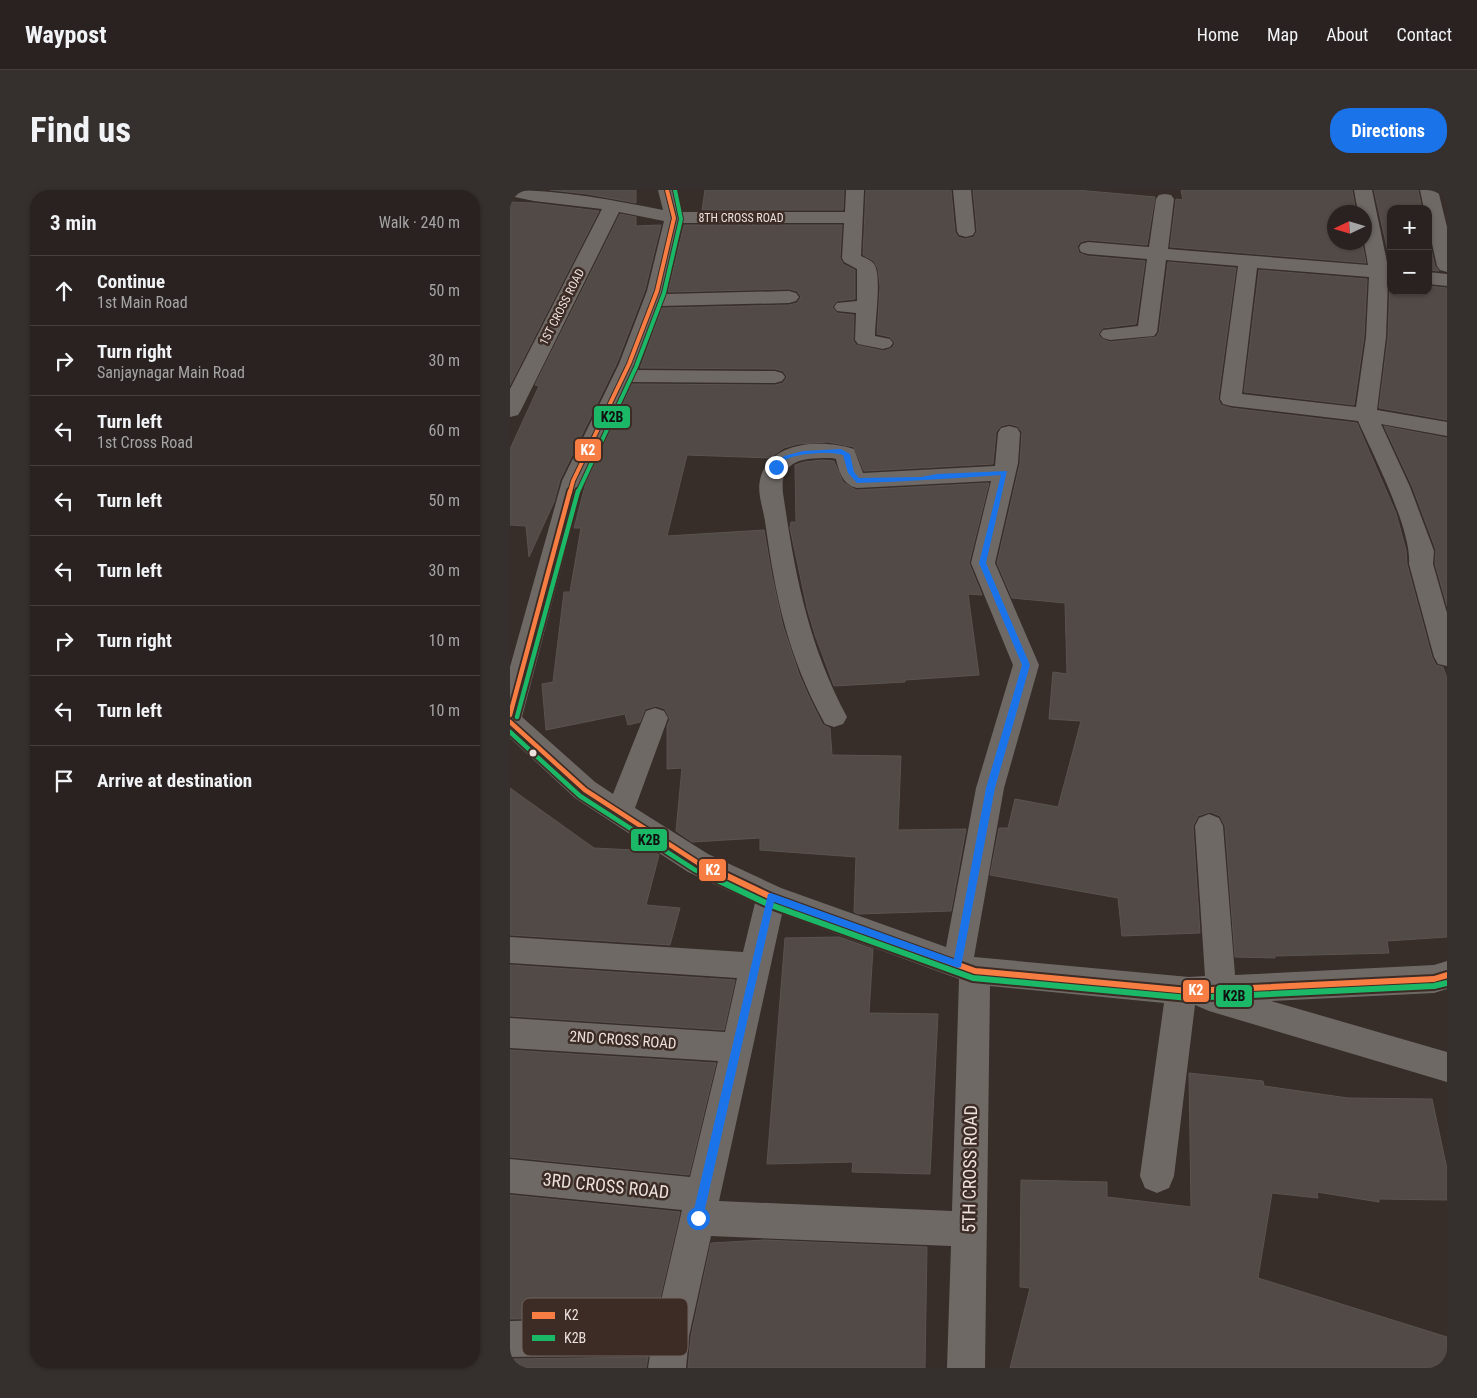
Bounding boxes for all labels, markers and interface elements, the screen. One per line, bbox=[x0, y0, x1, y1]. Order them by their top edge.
text: Waypost bbox=[25, 21, 107, 49]
text: Home bbox=[1197, 24, 1239, 45]
text: Map bbox=[1267, 24, 1298, 45]
text: About bbox=[1326, 24, 1368, 45]
text: Contact bbox=[1396, 24, 1452, 45]
button: Directions bbox=[1330, 108, 1447, 153]
text: Find us bbox=[30, 110, 131, 151]
north arrow bbox=[1327, 205, 1372, 250]
map controls bbox=[1387, 205, 1432, 295]
button: + bbox=[1387, 205, 1432, 250]
text: 3 min bbox=[50, 211, 97, 235]
street label: 8TH CROSS ROAD bbox=[698, 211, 784, 225]
text: Walk · 240 m bbox=[379, 213, 460, 232]
button: − bbox=[1387, 250, 1432, 295]
street label: 1ST CROSS ROAD bbox=[537, 266, 587, 347]
text: Continue bbox=[97, 270, 165, 293]
icon: ahead bbox=[50, 277, 78, 305]
text: 50 m bbox=[428, 281, 460, 300]
text: 1st Main Road bbox=[97, 293, 188, 312]
text: Turn right bbox=[97, 340, 172, 363]
icon: right bbox=[50, 347, 78, 375]
text: 30 m bbox=[428, 351, 460, 370]
text: Sanjaynagar Main Road bbox=[97, 363, 245, 382]
line badge: K2B bbox=[593, 405, 631, 429]
text: K2B bbox=[601, 409, 623, 425]
text: Turn left bbox=[97, 410, 162, 433]
icon: left bbox=[50, 417, 78, 445]
text: 60 m bbox=[428, 421, 460, 440]
text: 1st Cross Road bbox=[97, 433, 193, 452]
line badge: K2 bbox=[574, 438, 602, 462]
text: K2 bbox=[581, 442, 595, 458]
route end bbox=[765, 456, 788, 479]
icon: left bbox=[50, 487, 78, 515]
text: Turn left bbox=[97, 489, 162, 512]
text: 50 m bbox=[428, 491, 460, 510]
icon: left bbox=[50, 557, 78, 585]
text: Turn left bbox=[97, 559, 162, 582]
text: 30 m bbox=[428, 561, 460, 580]
icon: right bbox=[50, 627, 78, 655]
text: Turn right bbox=[97, 629, 172, 652]
text: 10 m bbox=[428, 631, 460, 650]
icon: left bbox=[50, 697, 78, 725]
text: Turn left bbox=[97, 699, 162, 722]
text: 10 m bbox=[428, 701, 460, 720]
unlabelled marker bbox=[528, 748, 538, 758]
icon: arrive bbox=[50, 767, 78, 795]
text: Arrive at destination bbox=[97, 769, 252, 792]
line badge: K2B bbox=[630, 828, 668, 852]
text: K2B bbox=[638, 832, 660, 848]
line badge: K2 bbox=[698, 858, 727, 882]
text: K2 bbox=[706, 862, 720, 878]
line badge: K2 bbox=[1182, 979, 1210, 1003]
text: K2 bbox=[1189, 982, 1203, 998]
line badge: K2B bbox=[1215, 984, 1253, 1008]
text: K2B bbox=[1223, 988, 1245, 1004]
street label: 2ND CROSS ROAD bbox=[569, 1027, 677, 1053]
street label: 5TH CROSS ROAD bbox=[958, 1105, 981, 1233]
street label: 3RD CROSS ROAD bbox=[542, 1168, 670, 1203]
route start bbox=[687, 1207, 710, 1230]
legend bbox=[522, 1298, 688, 1356]
text: K2 bbox=[564, 1307, 579, 1323]
text: K2B bbox=[564, 1330, 586, 1346]

